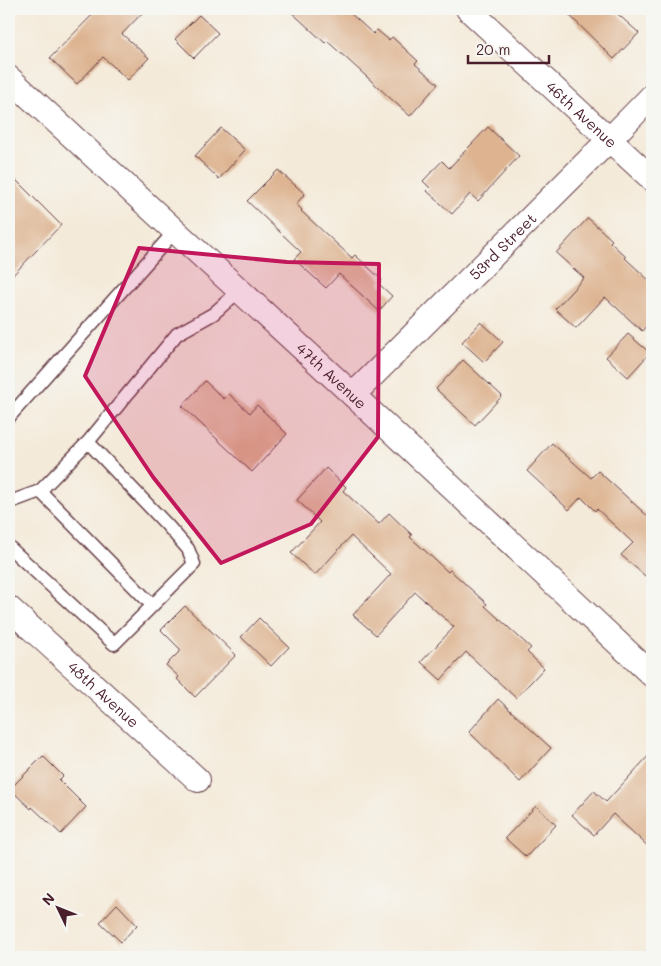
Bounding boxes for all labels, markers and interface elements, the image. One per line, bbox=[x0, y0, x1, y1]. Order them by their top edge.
scale bar bbox=[468, 32, 550, 64]
text: 20 m bbox=[476, 39, 510, 59]
street label: 46th Avenue bbox=[542, 76, 622, 152]
street label: 53rd Street bbox=[465, 208, 540, 284]
street label: 47th Avenue bbox=[292, 338, 371, 413]
street label: 48th Avenue bbox=[64, 657, 144, 732]
north arrow bbox=[32, 884, 82, 934]
text: N bbox=[38, 888, 59, 909]

